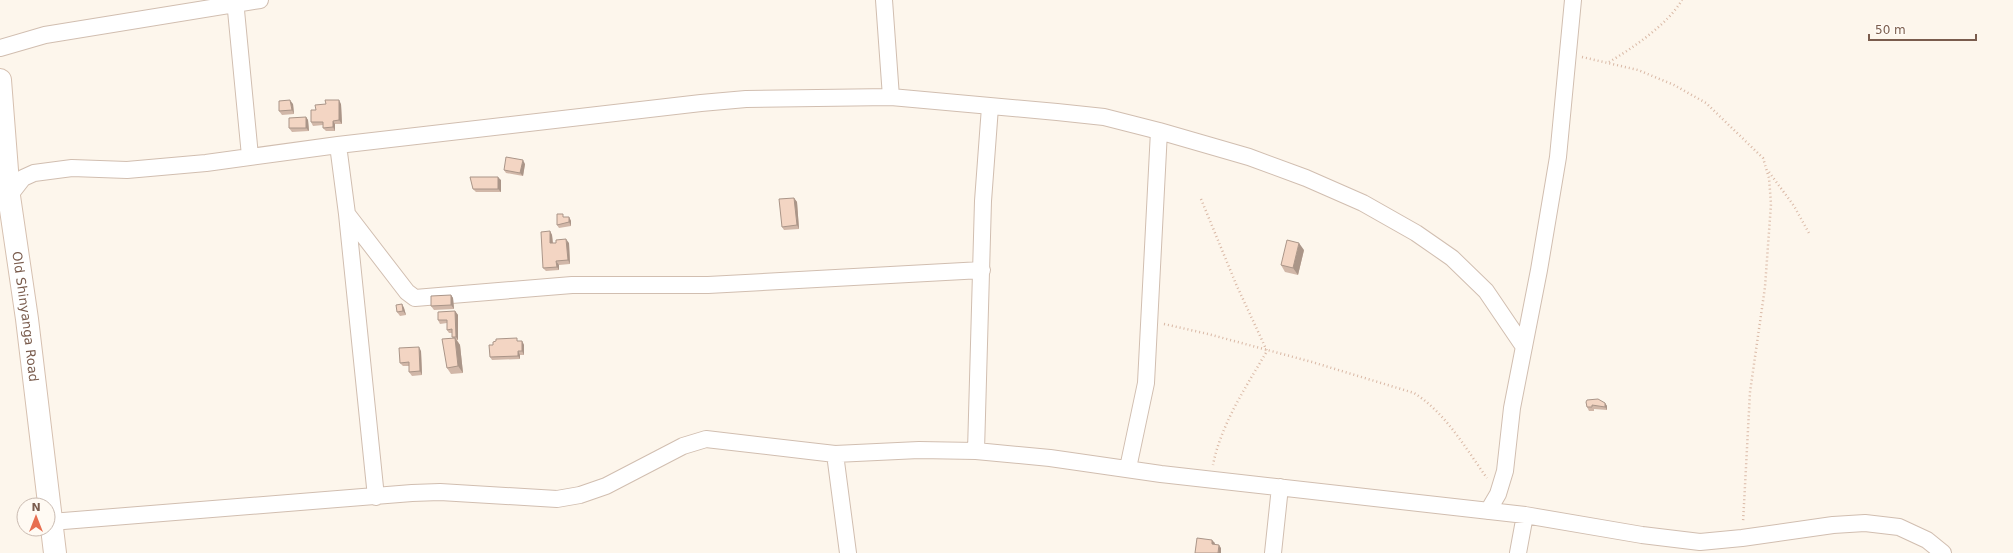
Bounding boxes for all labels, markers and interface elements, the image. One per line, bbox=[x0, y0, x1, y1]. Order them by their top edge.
scale bar bbox=[1869, 16, 1976, 42]
text: 50 m bbox=[1875, 23, 1906, 37]
street label: Old Shinyanga Road bbox=[9, 250, 41, 383]
north arrow bbox=[16, 497, 56, 537]
text: N bbox=[31, 501, 41, 514]

